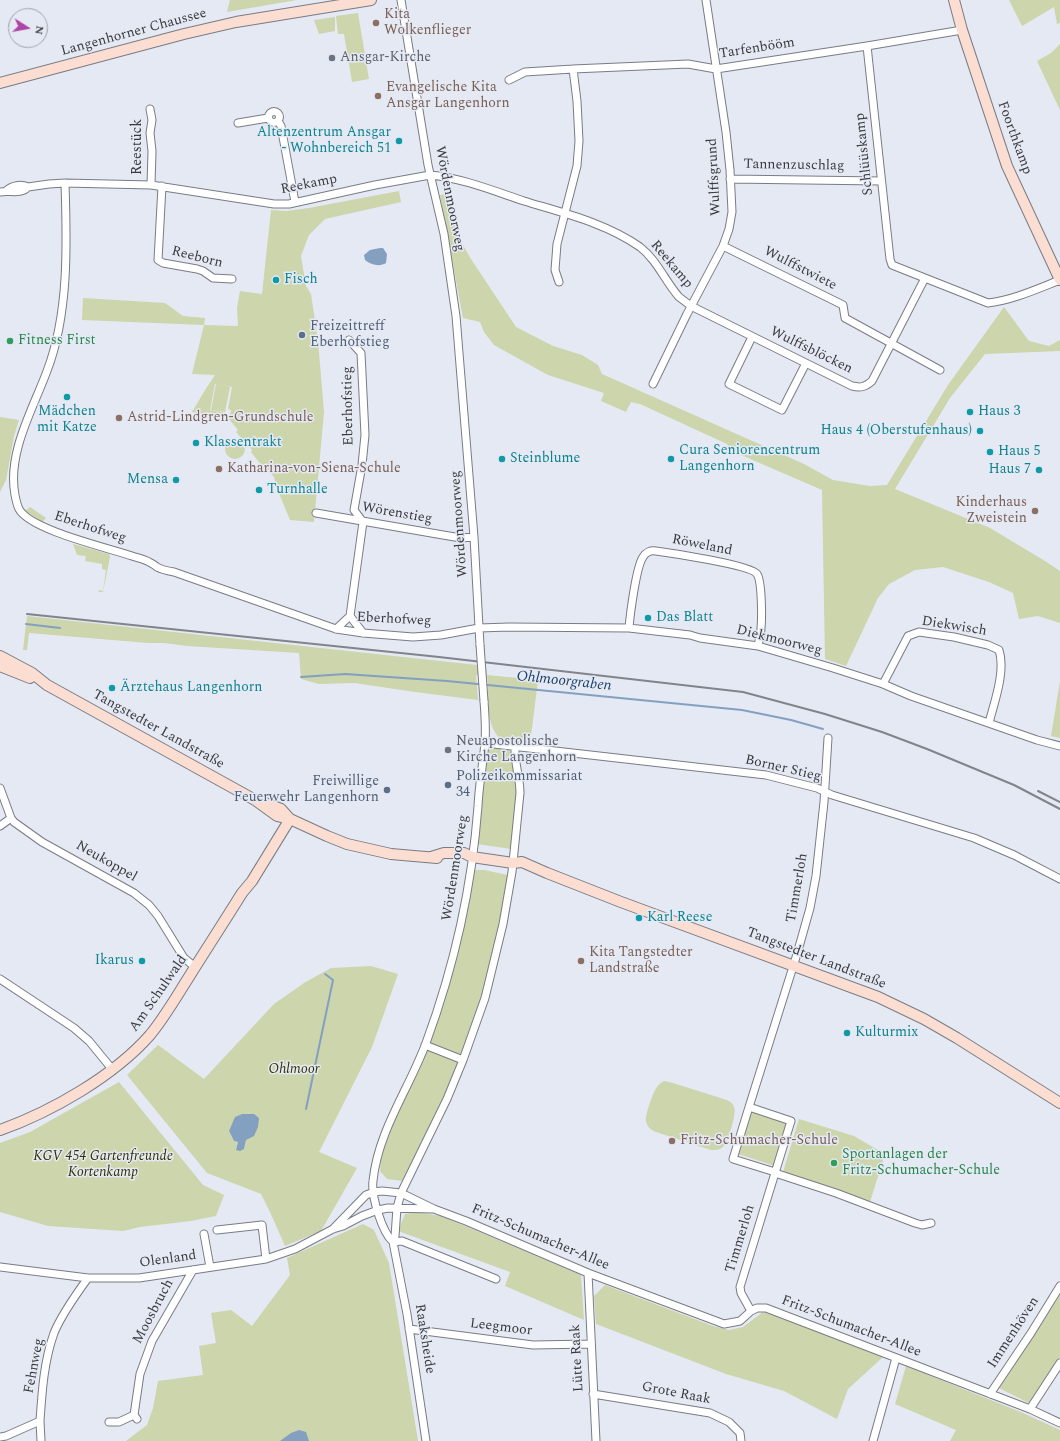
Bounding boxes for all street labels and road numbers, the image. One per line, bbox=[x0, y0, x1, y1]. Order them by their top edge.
street label: Langenhorner Chaussee bbox=[59, 5, 209, 61]
street label: Tarfenbööm bbox=[718, 35, 796, 63]
street label: Foorthkamp bbox=[993, 99, 1035, 177]
street label: Schlüüskamp bbox=[852, 112, 878, 196]
street label: Reestück bbox=[130, 119, 146, 175]
street label: Wulffsgrund bbox=[705, 138, 725, 216]
street label: Wördenmoorweg bbox=[431, 145, 467, 253]
street label: Tannenzuschlag bbox=[743, 157, 845, 175]
street label: Reekamp bbox=[279, 171, 339, 199]
street label: Reekamp bbox=[646, 238, 696, 292]
street label: Wulffstwiete bbox=[761, 243, 839, 295]
street label: Reeborn bbox=[170, 244, 224, 272]
street label: Wulffsblöcken bbox=[767, 324, 855, 378]
street label: Eberhofstieg bbox=[340, 366, 358, 446]
street label: Wördenmoorweg bbox=[448, 470, 472, 578]
street label: Wörenstieg bbox=[361, 500, 433, 528]
street label: Eberhofweg bbox=[52, 508, 128, 548]
street label: Röweland bbox=[670, 532, 734, 560]
street label: Eberhofweg bbox=[356, 610, 432, 630]
street label: Diekwisch bbox=[920, 614, 988, 640]
street label: Diekmoorweg bbox=[734, 622, 824, 660]
street label: Tangstedter Landstraße bbox=[89, 687, 227, 773]
street label: Borner Stieg bbox=[743, 752, 823, 786]
street label: Wördenmoorweg bbox=[439, 814, 473, 922]
street label: Neukoppel bbox=[72, 838, 140, 886]
street label: Timmerloh bbox=[784, 852, 812, 924]
street label: Tangstedter Landstraße bbox=[744, 925, 888, 993]
street label: Am Schulwald bbox=[126, 952, 192, 1036]
street label: Fritz-Schumacher-Allee bbox=[468, 1201, 612, 1275]
street label: Timmerloh bbox=[723, 1203, 759, 1275]
street label: Olenland bbox=[138, 1248, 198, 1272]
street label: Moosbruch bbox=[130, 1277, 178, 1347]
street label: Fritz-Schumacher-Allee bbox=[779, 1293, 923, 1361]
street label: Immenhöven bbox=[985, 1294, 1043, 1372]
street label: Raaksheide bbox=[410, 1303, 438, 1375]
street label: Leegmoor bbox=[469, 1316, 533, 1340]
street label: Lütte Raak bbox=[568, 1324, 588, 1392]
street label: Fehnweg bbox=[21, 1337, 49, 1395]
street label: Grote Raak bbox=[640, 1379, 712, 1409]

